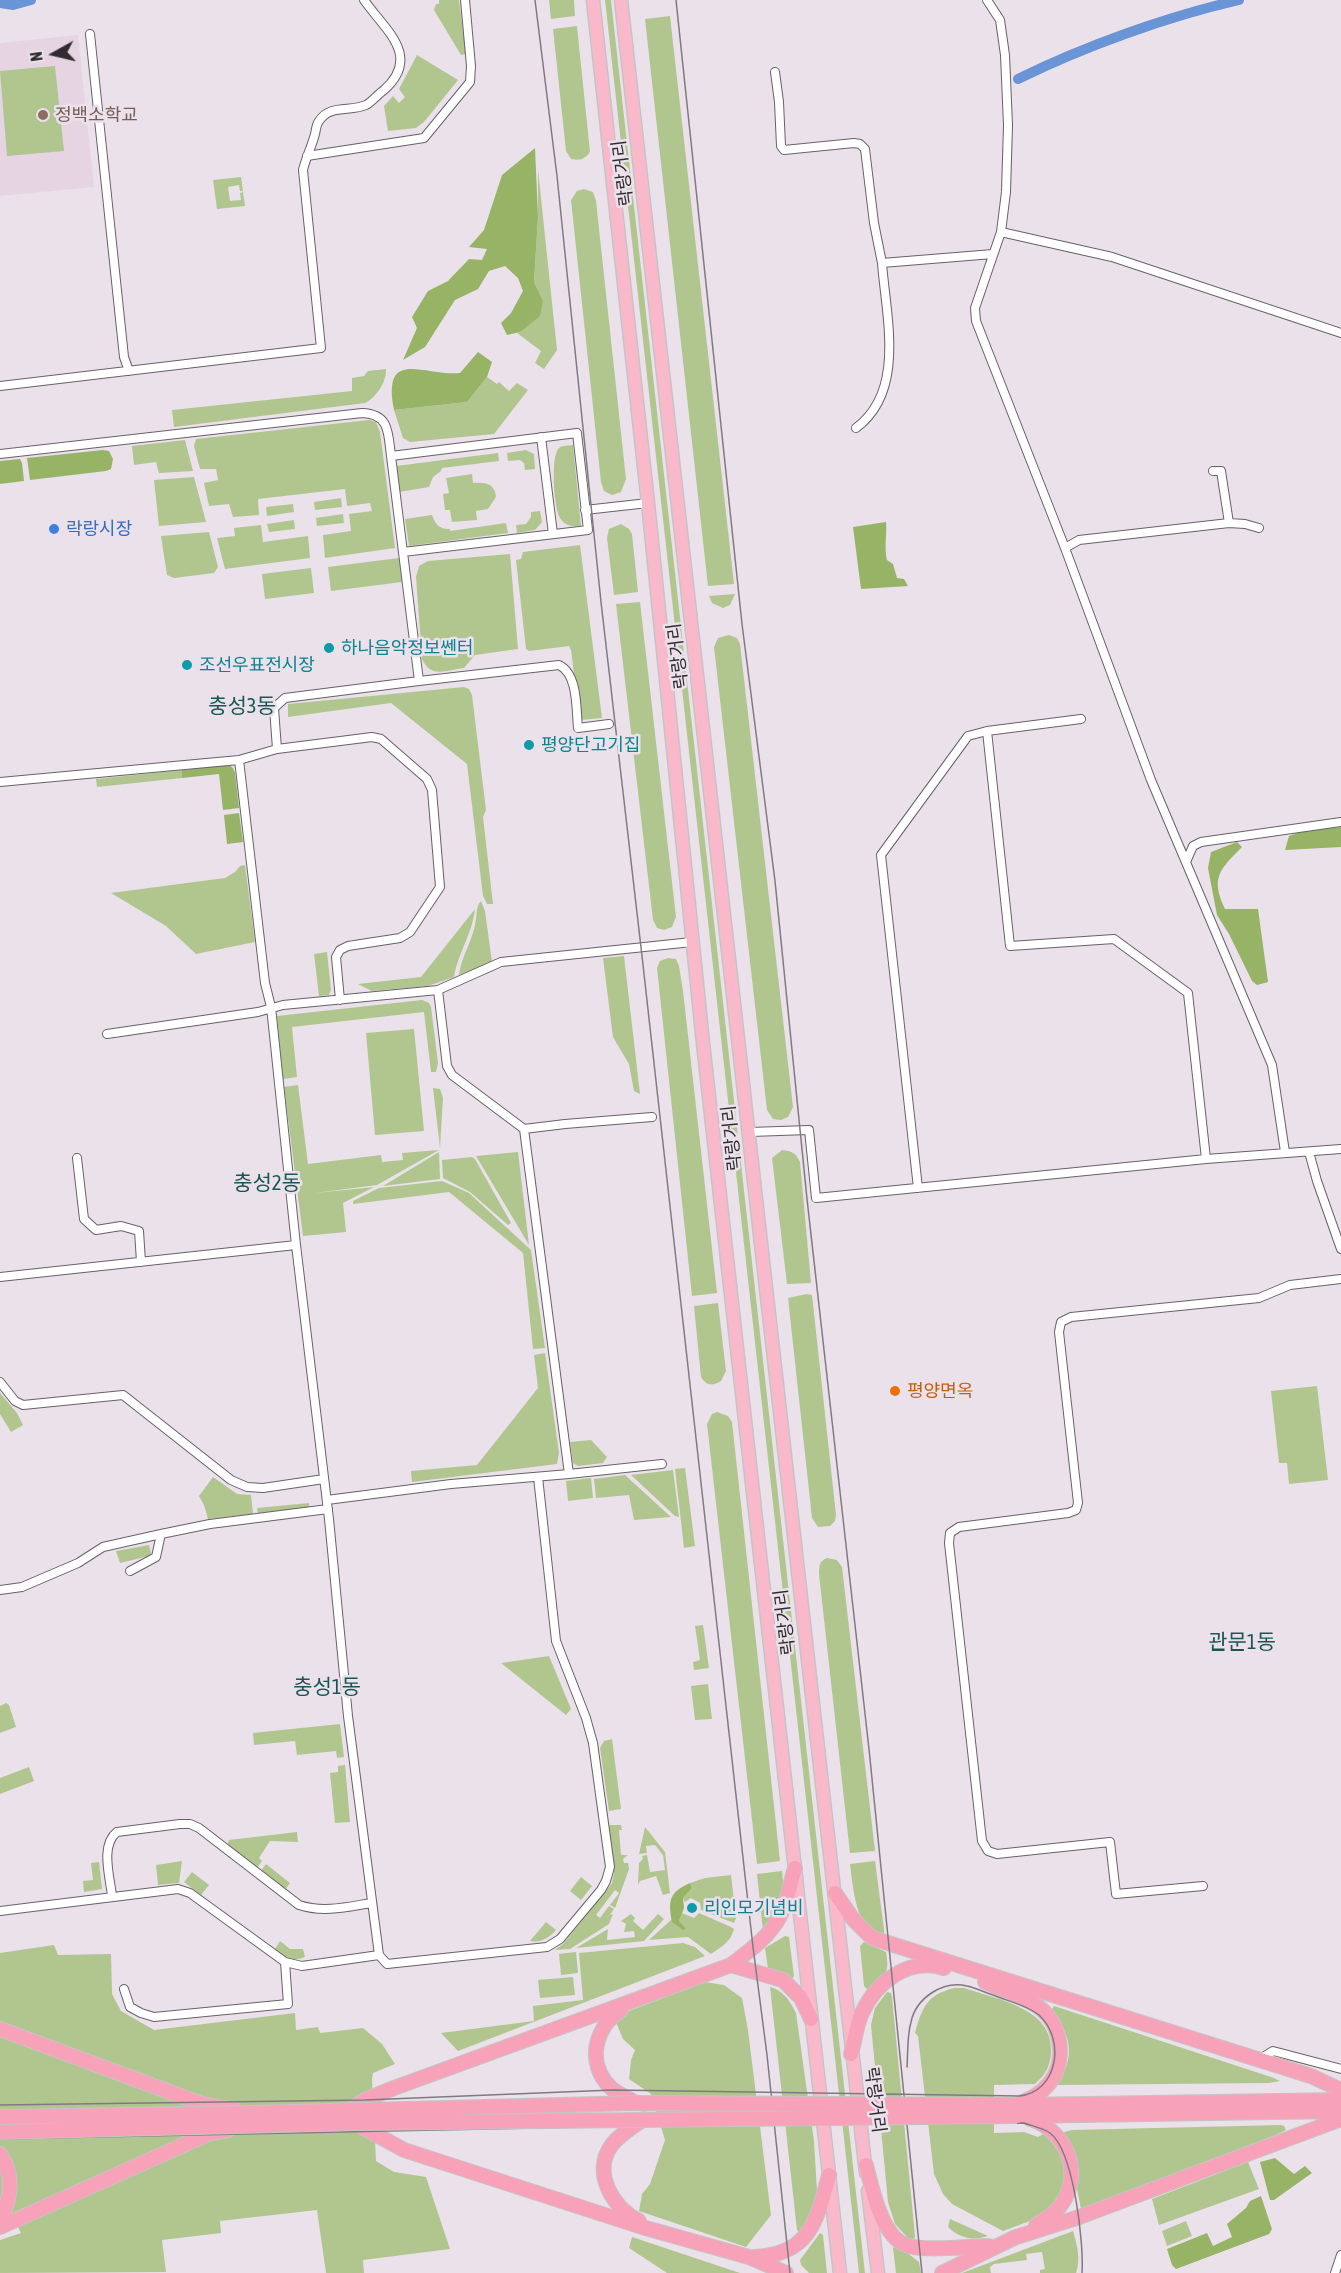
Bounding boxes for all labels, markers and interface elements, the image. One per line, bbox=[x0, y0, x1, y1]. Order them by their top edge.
north arrow bbox=[24, 24, 84, 84]
text: N bbox=[27, 51, 46, 62]
place label: 정백소학교 bbox=[55, 104, 138, 126]
marker: 정백소학교 bbox=[36, 108, 50, 122]
street label: 락랑거리 bbox=[608, 139, 638, 207]
place label: 락랑시장 bbox=[66, 518, 132, 540]
marker: 락랑시장 bbox=[47, 522, 61, 536]
street label: 락랑거리 bbox=[663, 622, 693, 690]
place label: 하나음악정보쎈터 bbox=[341, 637, 473, 659]
marker: 하나음악정보쎈터 bbox=[322, 641, 336, 655]
place label: 조선우표전시장 bbox=[199, 654, 315, 676]
marker: 조선우표전시장 bbox=[180, 658, 194, 672]
district label: 충성3동 bbox=[208, 693, 276, 719]
place label: 평양단고기집 bbox=[541, 734, 640, 756]
marker: 평양단고기집 bbox=[522, 738, 536, 752]
street label: 락랑거리 bbox=[718, 1104, 746, 1172]
district label: 충성2동 bbox=[233, 1170, 301, 1196]
place label: 평양면옥 bbox=[907, 1380, 973, 1402]
marker: 평양면옥 bbox=[888, 1384, 902, 1398]
street label: 락랑거리 bbox=[770, 1588, 800, 1656]
district label: 관문1동 bbox=[1208, 1629, 1276, 1655]
district label: 충성1동 bbox=[293, 1674, 361, 1700]
place label: 리인모기념비 bbox=[704, 1897, 803, 1919]
marker: 리인모기념비 bbox=[685, 1901, 699, 1915]
street label: 락랑거리 bbox=[860, 2066, 890, 2134]

